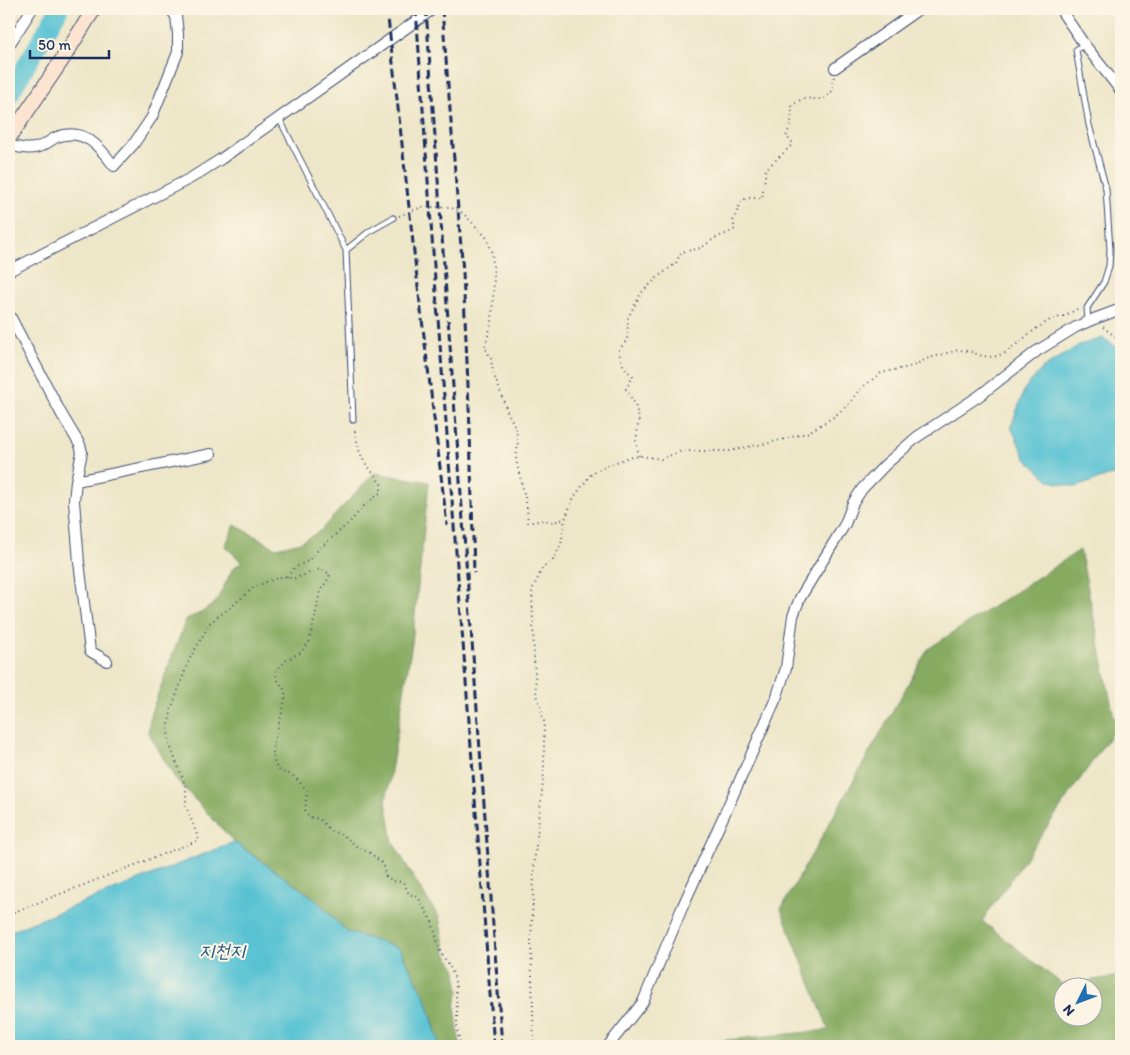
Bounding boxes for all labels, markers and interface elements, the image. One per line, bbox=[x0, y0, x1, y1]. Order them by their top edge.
scale bar bbox=[30, 28, 109, 60]
text: 50 m bbox=[38, 36, 71, 54]
water label: 지천지 bbox=[199, 939, 247, 962]
north arrow bbox=[1052, 978, 1102, 1028]
text: N bbox=[1059, 1001, 1078, 1020]

